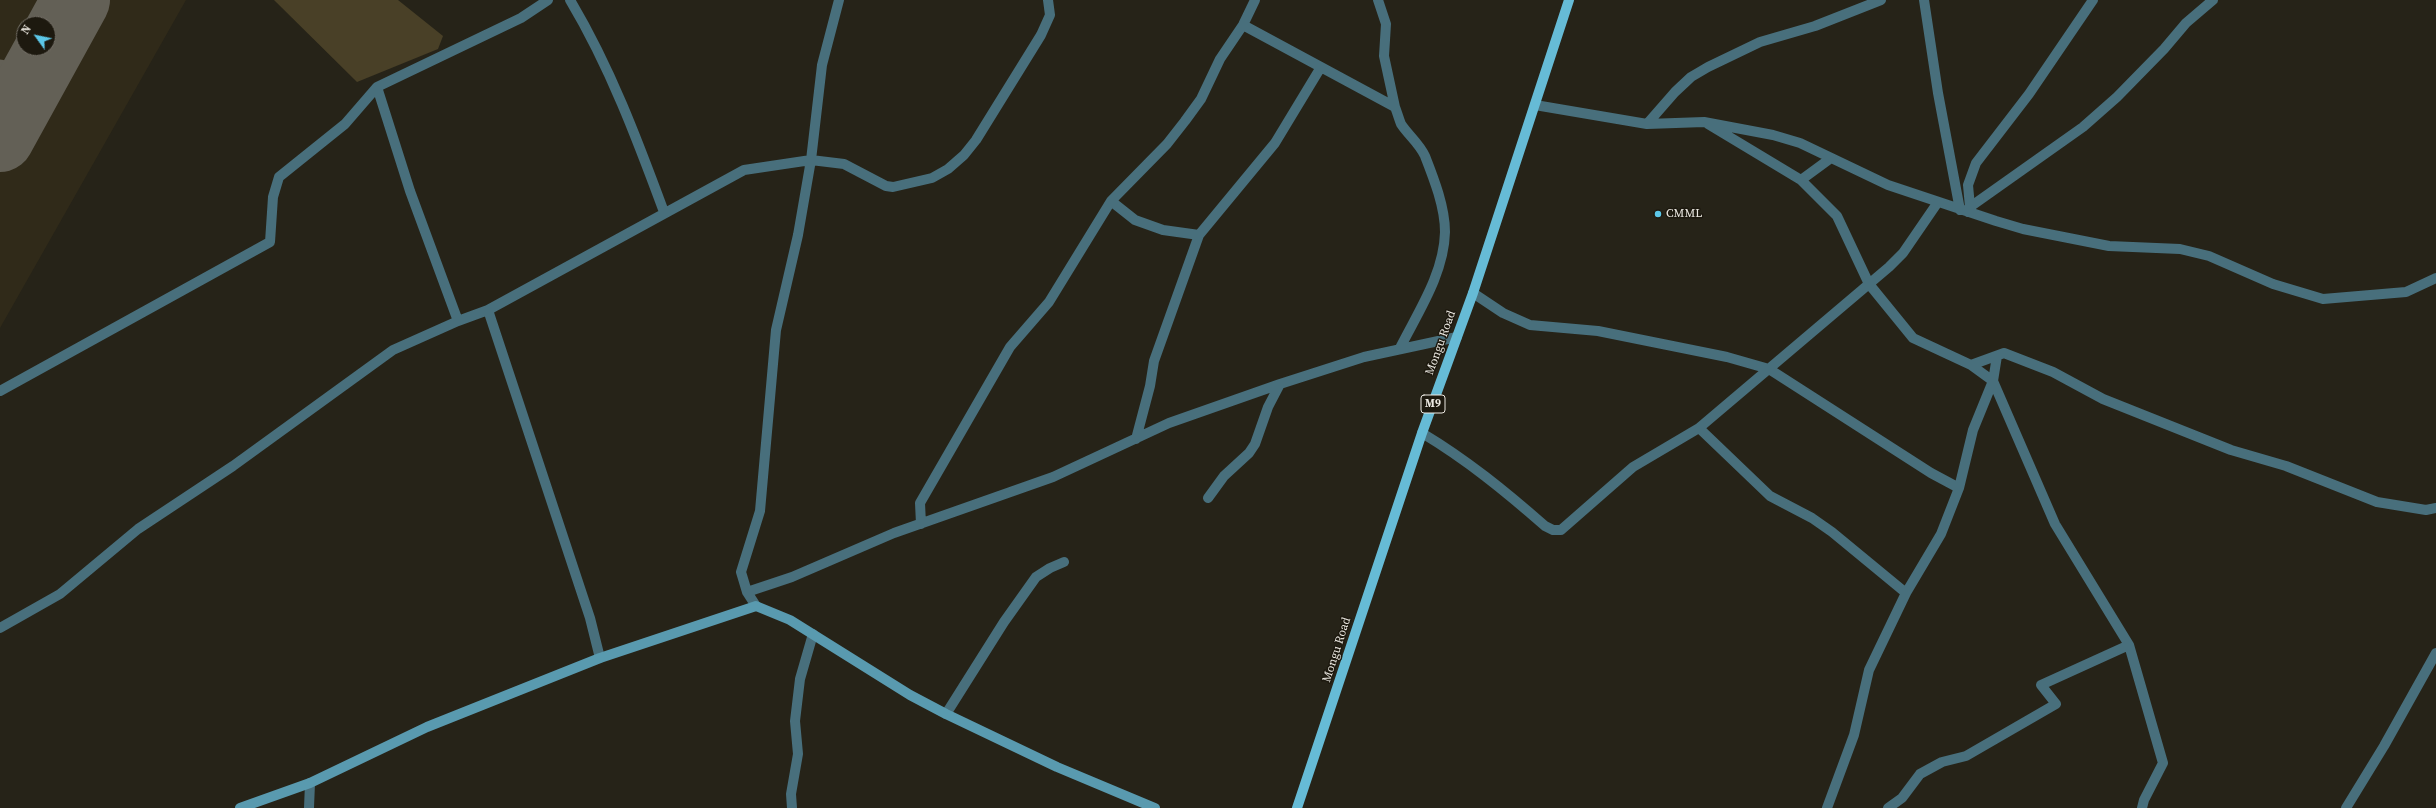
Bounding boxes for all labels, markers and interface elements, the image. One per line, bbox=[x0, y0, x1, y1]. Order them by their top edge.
north arrow bbox=[16, 16, 56, 56]
text: N bbox=[18, 22, 35, 37]
place label: CMML bbox=[1666, 207, 1702, 221]
marker: CMML bbox=[1653, 209, 1663, 219]
street label: Mongu Road bbox=[1423, 309, 1459, 377]
road number: M9 bbox=[1421, 395, 1445, 413]
street label: Mongu Road bbox=[1320, 616, 1354, 684]

